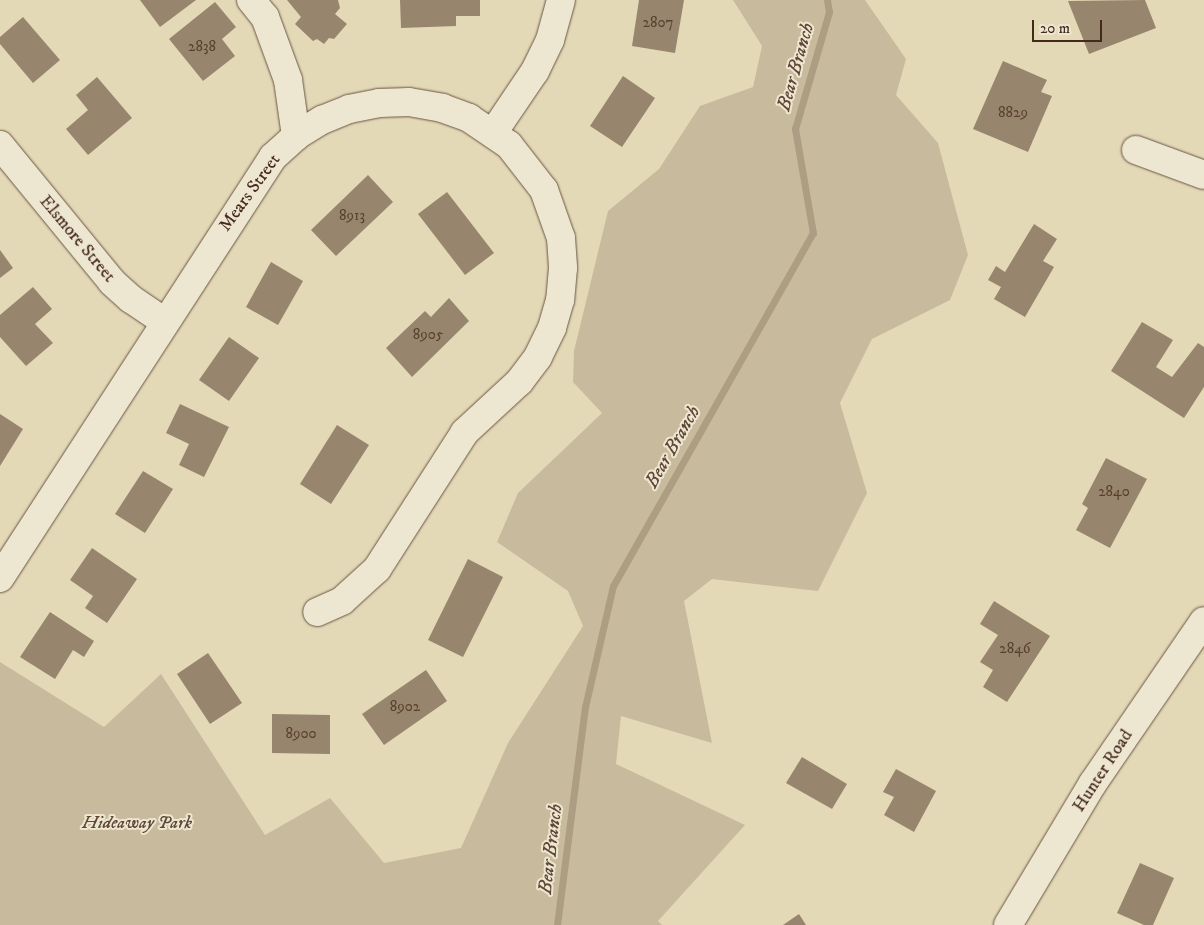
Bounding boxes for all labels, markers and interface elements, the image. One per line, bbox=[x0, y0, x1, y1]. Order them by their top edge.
scale bar bbox=[1034, 10, 1104, 42]
house number: 2807 bbox=[643, 14, 673, 32]
text: 20 m bbox=[1040, 19, 1070, 38]
water label: Bear Branch bbox=[773, 20, 819, 114]
house number: 2838 bbox=[188, 38, 216, 56]
house number: 8829 bbox=[998, 104, 1028, 122]
street label: Mears Street bbox=[215, 150, 285, 236]
street label: Elsmore Street bbox=[34, 191, 120, 287]
house number: 8913 bbox=[339, 207, 365, 225]
house number: 8905 bbox=[413, 326, 443, 344]
water label: Bear Branch bbox=[641, 402, 705, 492]
house number: 2840 bbox=[1098, 483, 1130, 501]
house number: 2846 bbox=[999, 640, 1031, 658]
house number: 8902 bbox=[390, 698, 420, 716]
house number: 8900 bbox=[285, 725, 317, 743]
street label: Hunter Road bbox=[1068, 726, 1138, 816]
water label: Bear Branch bbox=[534, 803, 568, 895]
park label: Hideaway Park bbox=[82, 812, 192, 834]

